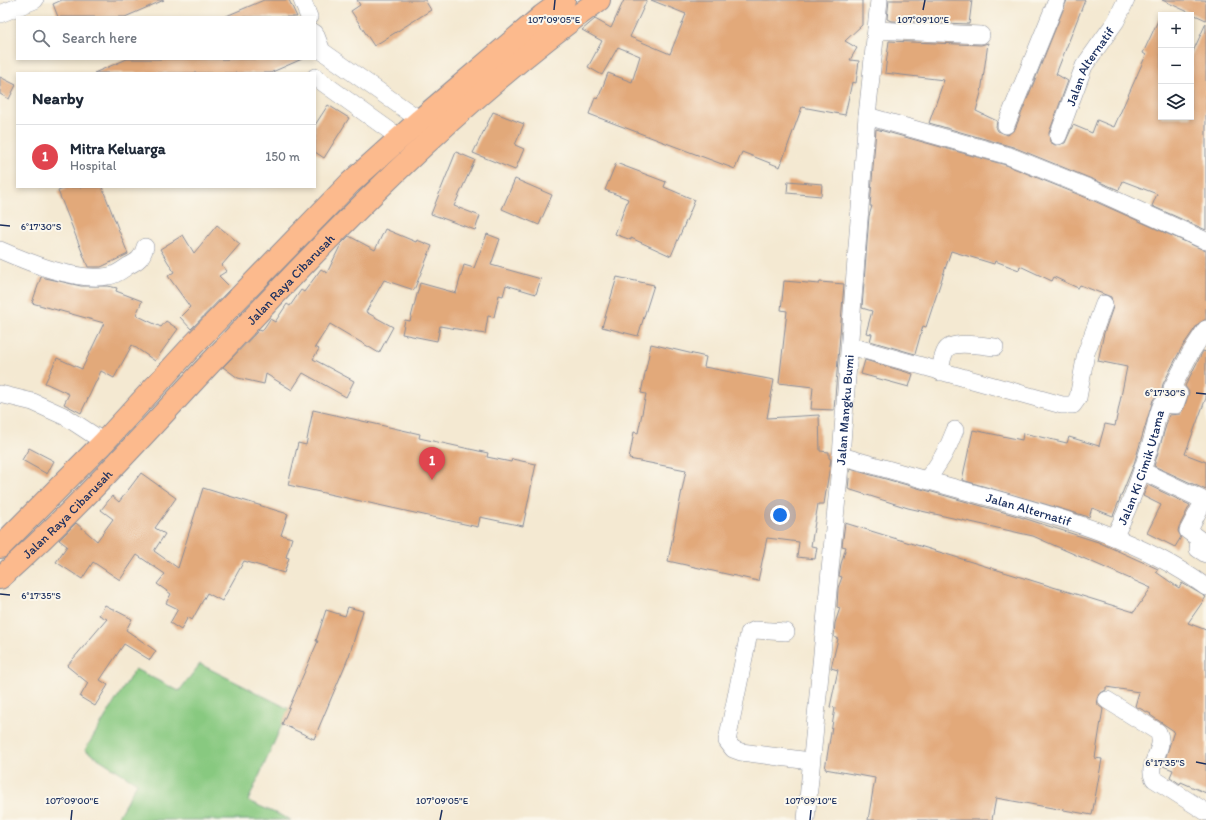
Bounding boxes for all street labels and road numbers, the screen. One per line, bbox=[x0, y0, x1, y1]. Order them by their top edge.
street label: Jalan Alternatif bbox=[1062, 24, 1117, 108]
street label: Jalan Raya Cibarusah bbox=[243, 230, 337, 327]
street label: Jalan Mangku Bumi bbox=[833, 354, 856, 466]
street label: Jalan Ki Cimik Utama bbox=[1114, 408, 1167, 527]
street label: Jalan Raya Cibarusah bbox=[19, 466, 115, 561]
street label: Jalan Alternatif bbox=[984, 489, 1073, 529]

